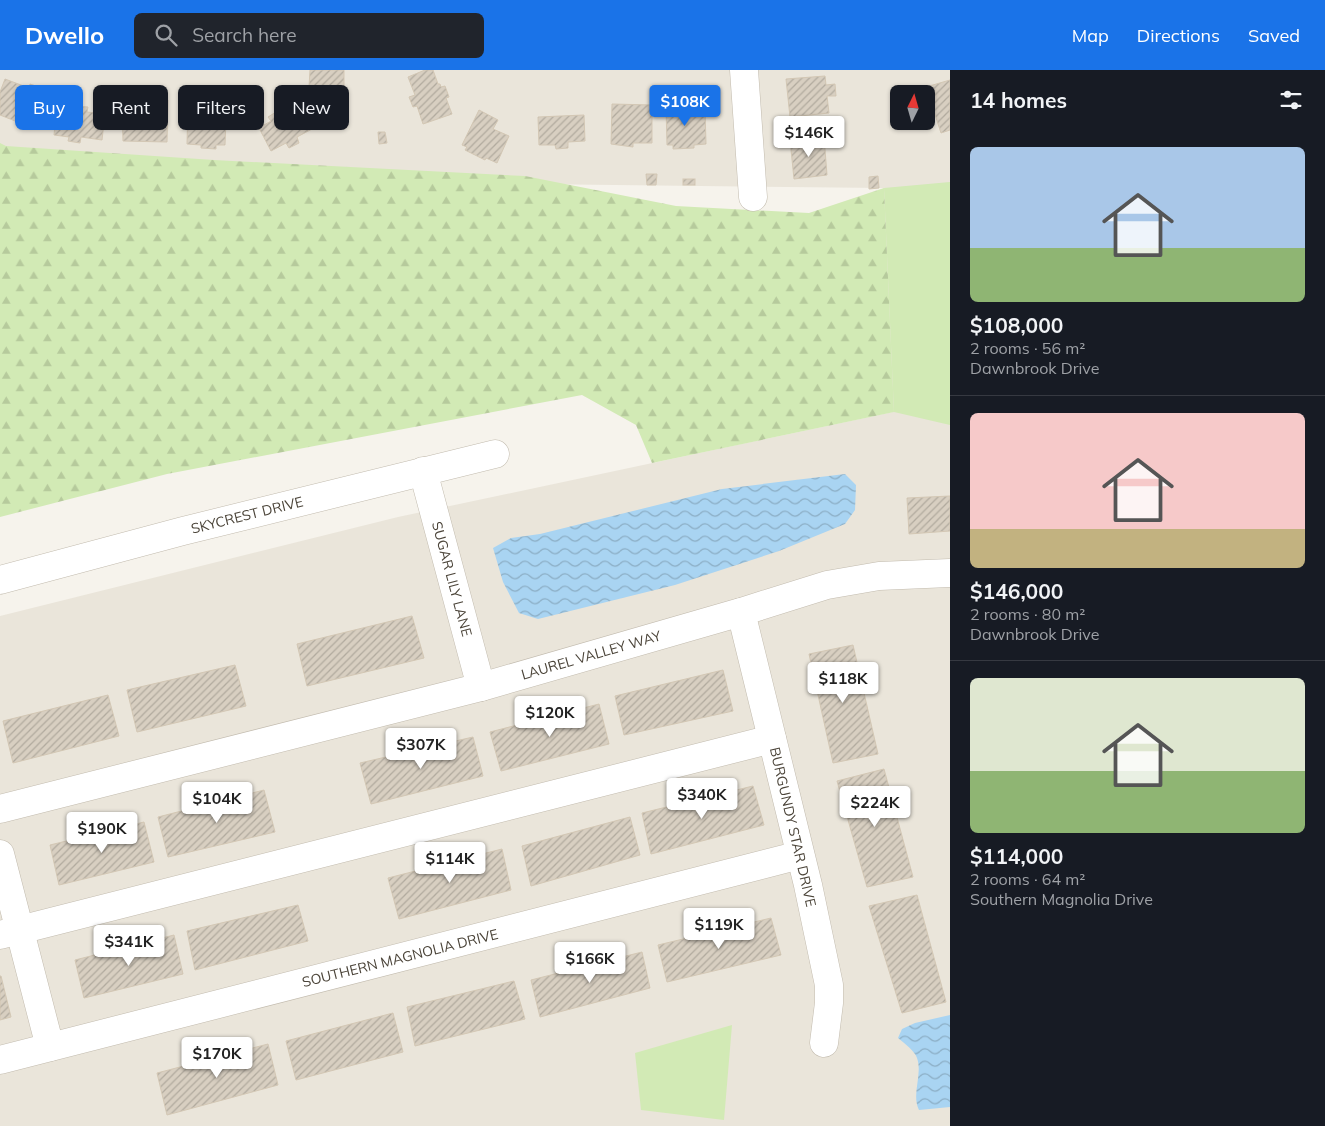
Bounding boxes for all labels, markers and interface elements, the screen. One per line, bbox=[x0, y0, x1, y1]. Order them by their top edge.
search box bbox=[134, 13, 484, 58]
text: Dwello bbox=[25, 20, 104, 50]
icon: search bbox=[152, 21, 180, 49]
text: Search here bbox=[192, 23, 297, 47]
text: Map bbox=[1072, 24, 1109, 47]
text: Directions bbox=[1137, 24, 1220, 47]
text: Saved bbox=[1248, 24, 1300, 47]
chip: Buy bbox=[15, 85, 83, 130]
chip: Rent bbox=[93, 85, 168, 130]
chip: Filters bbox=[178, 85, 264, 130]
chip: New bbox=[274, 85, 349, 130]
pin: $108K bbox=[650, 85, 720, 127]
north arrow bbox=[890, 85, 935, 130]
map controls bbox=[890, 85, 935, 130]
icon: filters bbox=[1277, 86, 1305, 114]
text: 14 homes bbox=[970, 87, 1067, 113]
text: $108K bbox=[660, 91, 710, 111]
pin: $146K bbox=[774, 116, 844, 158]
text: $146K bbox=[784, 122, 834, 142]
icon: home bbox=[1093, 180, 1183, 270]
text: $108,000 bbox=[970, 312, 1063, 338]
text: 2 rooms · 56 m² bbox=[970, 338, 1085, 358]
text: Dawnbrook Drive bbox=[970, 358, 1099, 378]
icon: home bbox=[1093, 445, 1183, 535]
street label: SKYCREST DRIVE bbox=[189, 492, 305, 538]
street label: SUGAR LILY LANE bbox=[428, 519, 476, 639]
text: $146,000 bbox=[970, 578, 1063, 604]
text: 2 rooms · 80 m² bbox=[970, 604, 1085, 624]
text: Dawnbrook Drive bbox=[970, 624, 1099, 644]
street label: LAUREL VALLEY WAY bbox=[519, 626, 663, 684]
pin: $118K bbox=[808, 662, 878, 704]
text: $118K bbox=[818, 668, 868, 688]
pin: $120K bbox=[515, 696, 585, 738]
text: $120K bbox=[525, 702, 575, 722]
icon: home bbox=[1093, 710, 1183, 800]
pin: $307K bbox=[386, 728, 456, 770]
text: $307K bbox=[396, 734, 446, 754]
street label: BURGUNDY STAR DRIVE bbox=[766, 745, 820, 909]
pin: $340K bbox=[667, 778, 737, 820]
pin: $104K bbox=[182, 782, 252, 824]
text: $340K bbox=[677, 784, 727, 804]
pin: $224K bbox=[840, 786, 910, 828]
text: $104K bbox=[192, 788, 242, 808]
text: $224K bbox=[850, 792, 900, 812]
pin: $190K bbox=[67, 812, 137, 854]
text: $190K bbox=[77, 818, 127, 838]
pin: $114K bbox=[415, 842, 485, 884]
text: $114,000 bbox=[970, 843, 1063, 869]
text: $114K bbox=[425, 848, 475, 868]
text: 2 rooms · 64 m² bbox=[970, 869, 1085, 889]
text: Southern Magnolia Drive bbox=[970, 889, 1153, 909]
pin: $119K bbox=[684, 908, 754, 950]
text: $119K bbox=[694, 914, 744, 934]
pin: $341K bbox=[94, 924, 164, 967]
street label: SOUTHERN MAGNOLIA DRIVE bbox=[300, 925, 500, 991]
text: $341K bbox=[104, 931, 154, 951]
pin: $166K bbox=[555, 942, 625, 984]
text: $166K bbox=[565, 948, 615, 968]
pin: $170K bbox=[182, 1036, 252, 1079]
text: $170K bbox=[192, 1043, 242, 1063]

